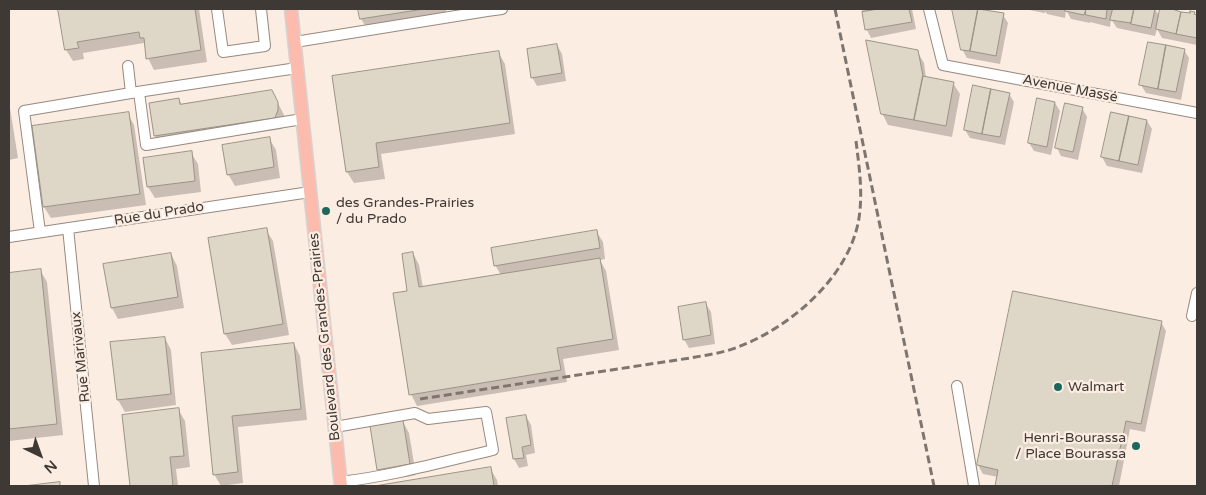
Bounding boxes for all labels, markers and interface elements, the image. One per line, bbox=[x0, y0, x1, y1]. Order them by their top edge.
street label: Avenue Massé bbox=[1021, 72, 1119, 106]
place label: des Grandes-Prairies / du Prado bbox=[336, 195, 474, 228]
street label: Rue du Prado bbox=[113, 199, 205, 229]
marker: des Grandes-Prairies / du Prado bbox=[320, 205, 332, 217]
street label: Boulevard des Grandes-Prairies bbox=[306, 232, 344, 442]
street label: Rue Marivaux bbox=[68, 311, 94, 403]
place label: Walmart bbox=[1068, 379, 1124, 395]
marker: Walmart bbox=[1052, 381, 1064, 393]
north arrow bbox=[15, 430, 65, 480]
place label: Henri-Bourassa / Place Bourassa bbox=[1015, 430, 1126, 462]
marker: Henri-Bourassa / Place Bourassa bbox=[1130, 440, 1142, 452]
text: N bbox=[41, 456, 60, 477]

